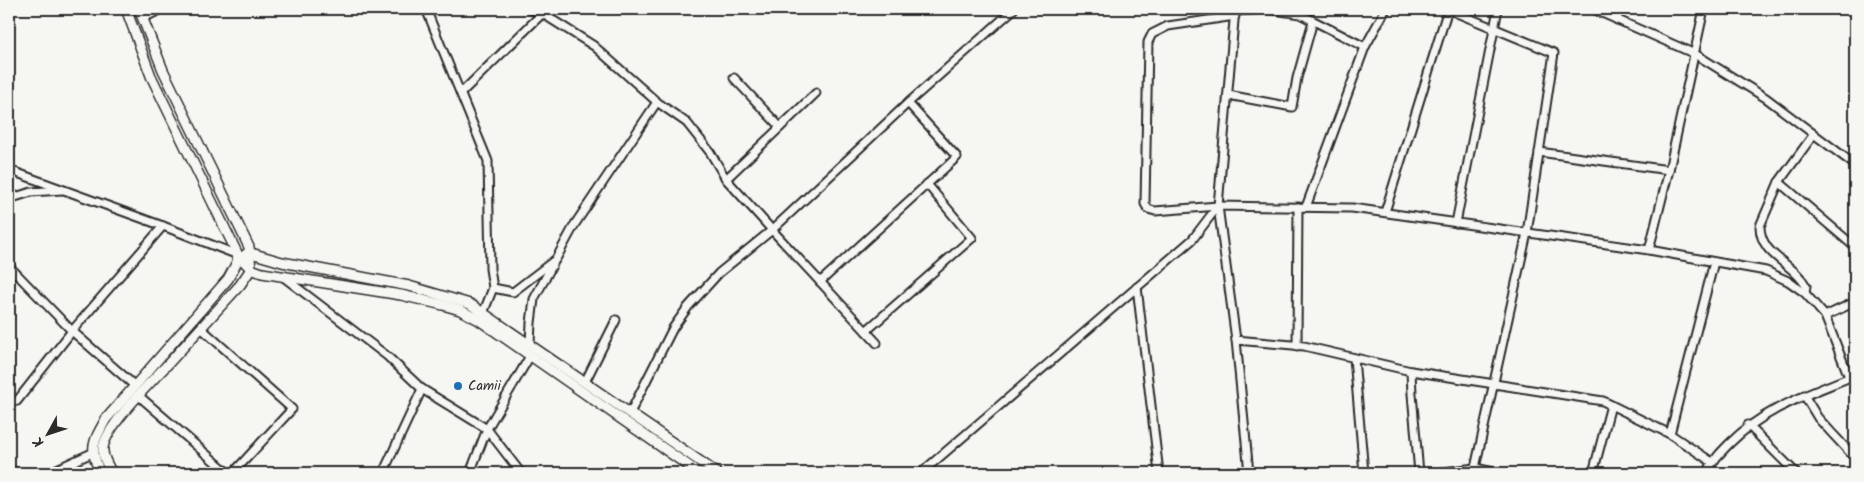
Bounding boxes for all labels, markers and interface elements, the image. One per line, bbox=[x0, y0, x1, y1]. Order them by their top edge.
place label: Camii bbox=[468, 375, 501, 397]
marker: Camii bbox=[452, 380, 464, 392]
north arrow bbox=[22, 410, 72, 460]
text: K bbox=[27, 431, 50, 452]

